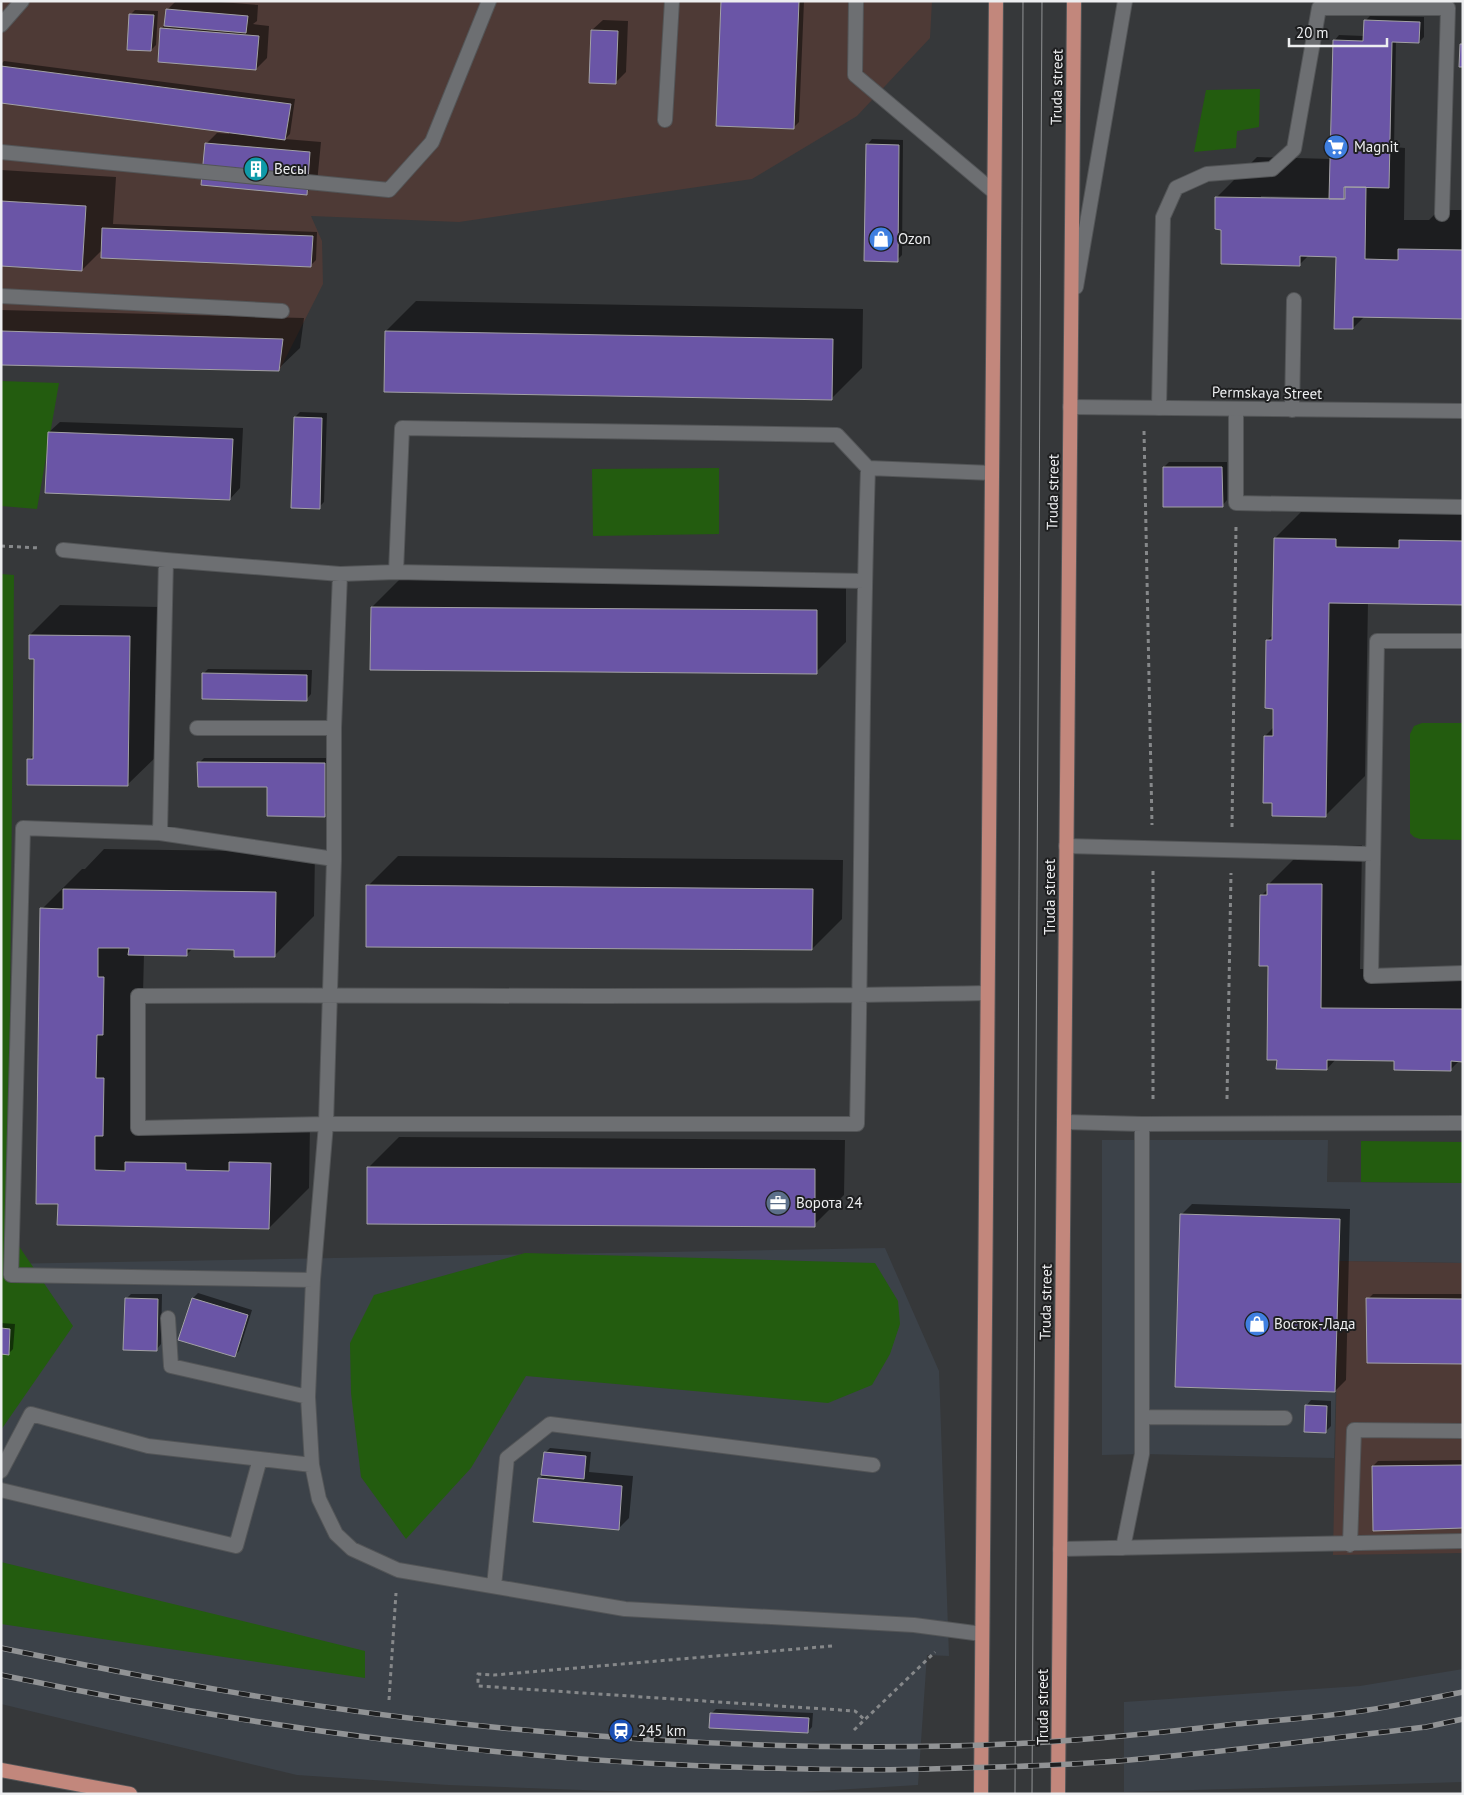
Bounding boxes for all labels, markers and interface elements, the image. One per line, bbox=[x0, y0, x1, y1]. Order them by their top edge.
scale bar bbox=[1289, 15, 1386, 47]
text: 20 m bbox=[1296, 23, 1329, 42]
street label: Truda street bbox=[1046, 49, 1067, 125]
supermarket icon: Magnit bbox=[1323, 134, 1349, 160]
place label: Magnit bbox=[1354, 137, 1399, 156]
building icon: Весы bbox=[243, 156, 269, 182]
place label: Весы bbox=[274, 159, 307, 178]
shop icon: Ozon bbox=[868, 226, 894, 252]
place label: Ozon bbox=[898, 229, 931, 248]
street label: Permskaya Street bbox=[1212, 382, 1322, 403]
street label: Truda street bbox=[1042, 454, 1063, 530]
street label: Truda street bbox=[1040, 859, 1059, 935]
office icon: Ворота 24 bbox=[765, 1190, 791, 1216]
place label: Ворота 24 bbox=[796, 1193, 862, 1212]
street label: Truda street bbox=[1035, 1264, 1056, 1340]
shop icon: Восток-Лада bbox=[1244, 1311, 1270, 1337]
place label: Восток-Лада bbox=[1274, 1314, 1355, 1333]
street label: Truda street bbox=[1033, 1669, 1052, 1745]
station icon: 245 km bbox=[608, 1718, 634, 1744]
place label: 245 km bbox=[638, 1721, 686, 1740]

